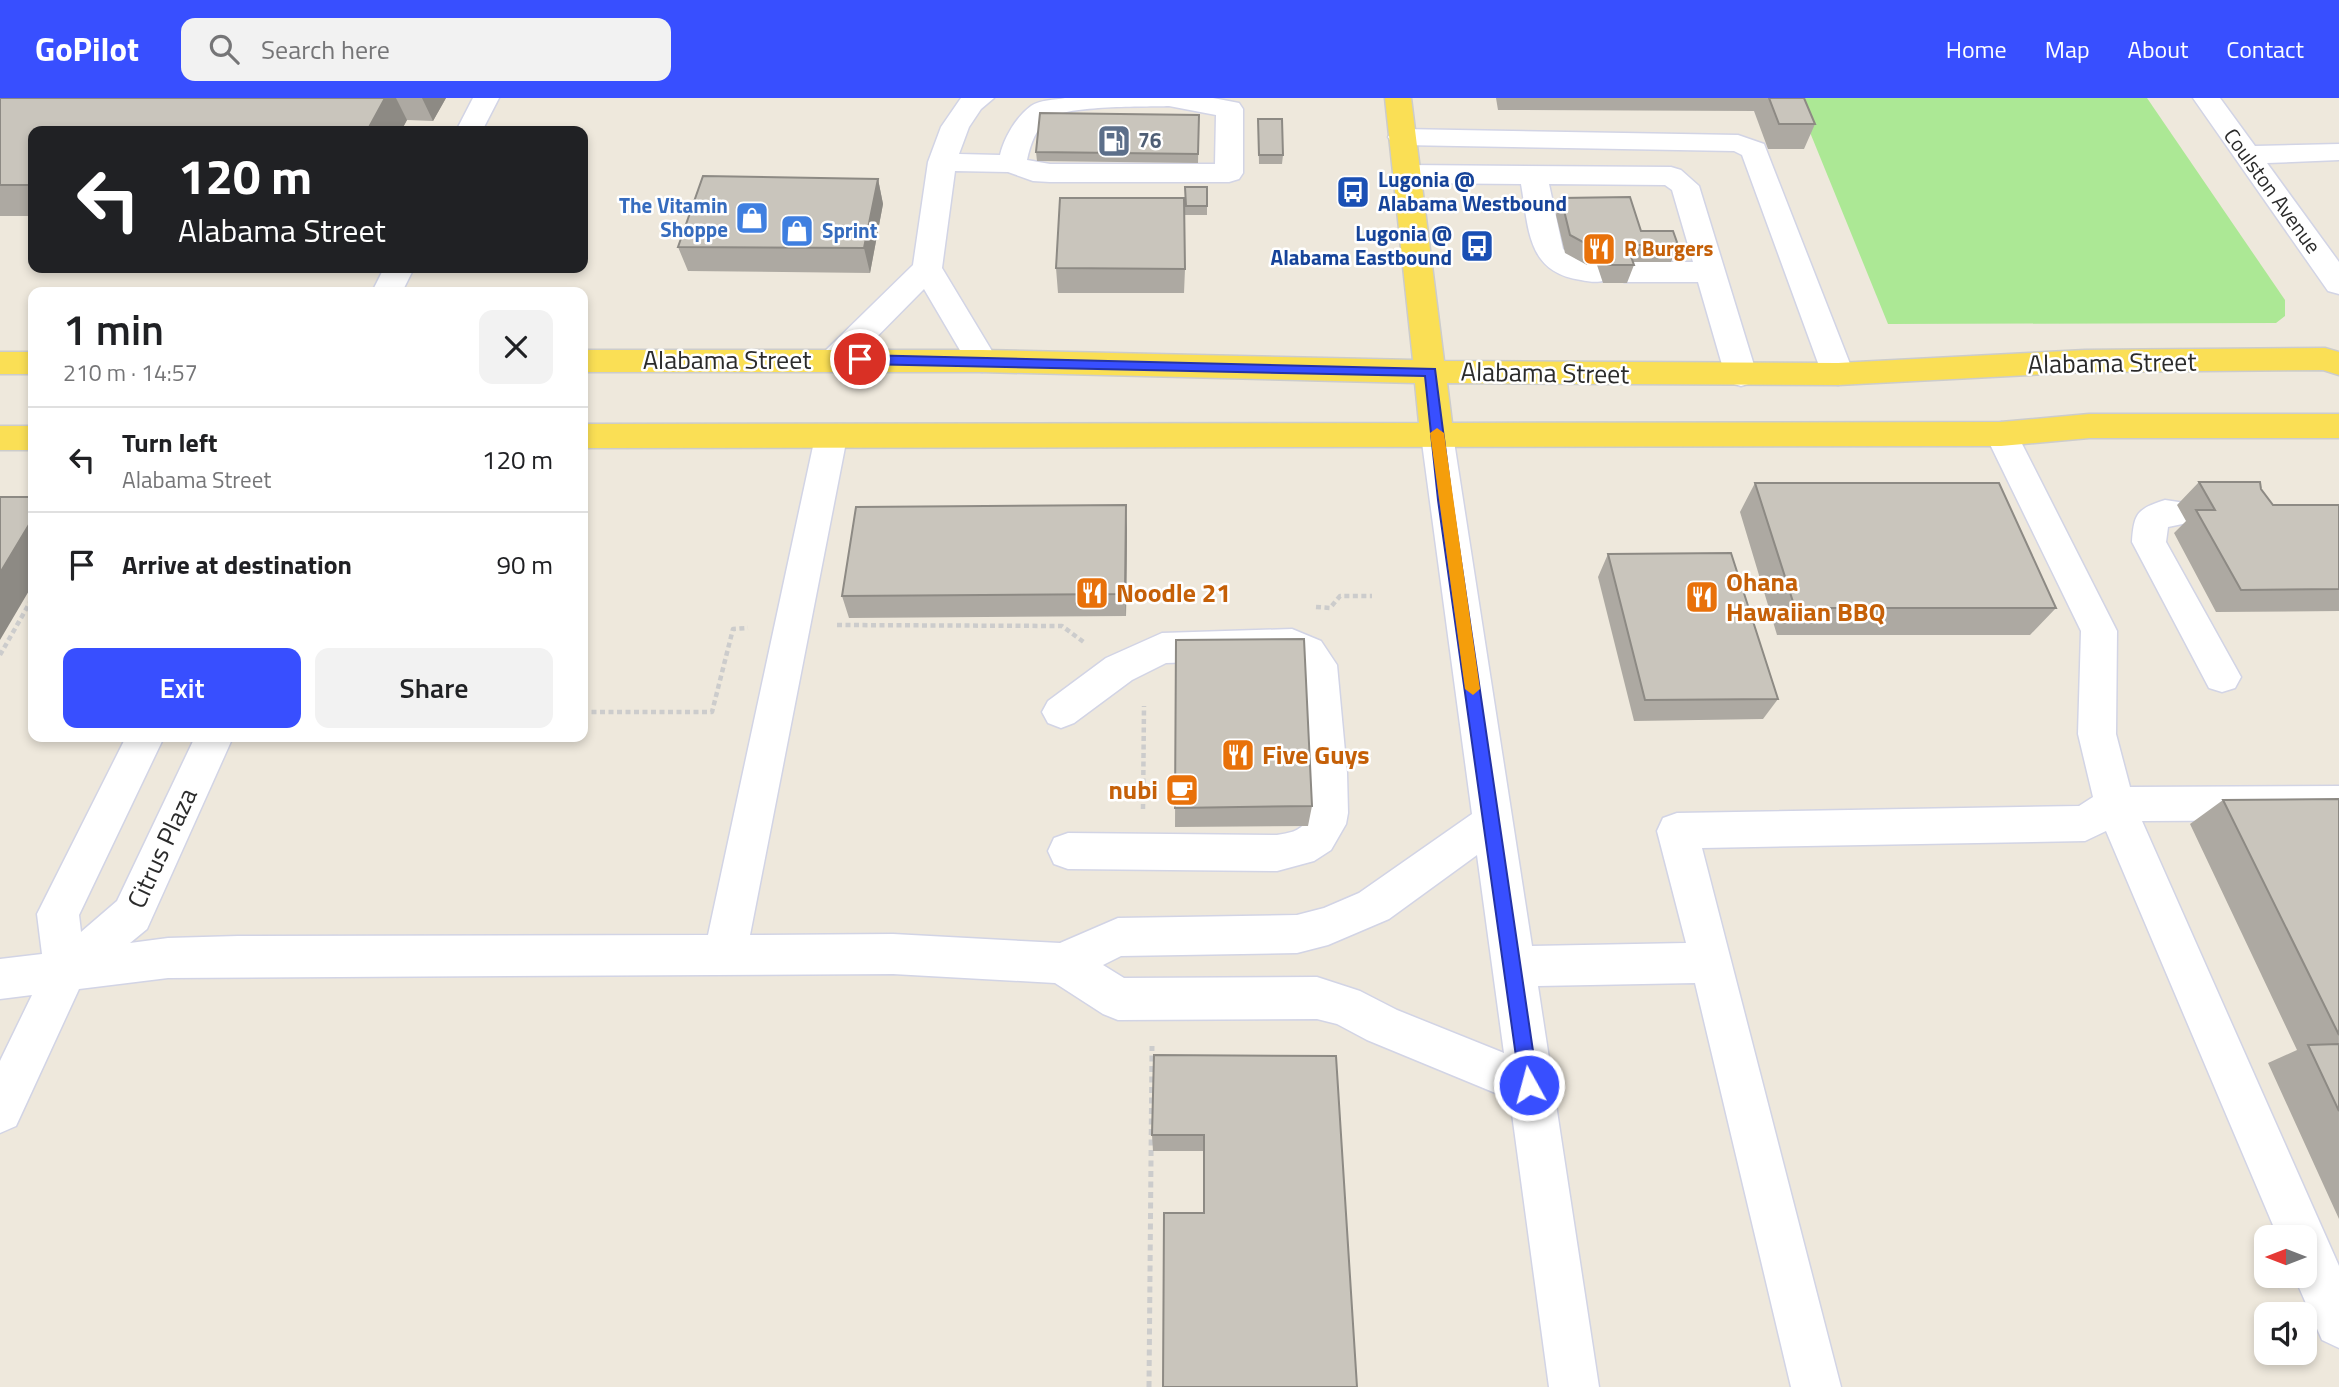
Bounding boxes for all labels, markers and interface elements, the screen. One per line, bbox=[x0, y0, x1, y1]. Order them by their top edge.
search box bbox=[181, 18, 671, 81]
text: GoPilot bbox=[35, 24, 139, 74]
icon: search bbox=[205, 30, 243, 68]
text: Search here bbox=[261, 30, 390, 69]
text: Home bbox=[1946, 31, 2007, 67]
text: Map bbox=[2045, 31, 2090, 67]
text: About bbox=[2128, 31, 2188, 67]
text: Contact bbox=[2226, 31, 2304, 67]
street label: Coulston Avenue bbox=[2216, 121, 2329, 260]
fuel station icon: 76 bbox=[1095, 122, 1133, 160]
place label: 76 bbox=[1138, 124, 1162, 156]
text: 120 m bbox=[178, 138, 312, 213]
icon: left bbox=[63, 154, 154, 245]
place label: Lugonia @ Alabama Westbound bbox=[1378, 163, 1567, 219]
bus stop icon: Lugonia @ Alabama Westbound bbox=[1334, 173, 1372, 211]
place label: The Vitamin Shoppe bbox=[619, 189, 728, 245]
shop icon: The Vitamin Shoppe bbox=[733, 199, 771, 237]
text: Alabama Street bbox=[178, 206, 386, 254]
shop icon: Sprint bbox=[778, 212, 816, 250]
place label: Sprint bbox=[822, 214, 878, 246]
place label: Lugonia @ Alabama Eastbound bbox=[1271, 217, 1452, 273]
bus stop icon: Lugonia @ Alabama Eastbound bbox=[1458, 227, 1496, 265]
restaurant icon: R Burgers bbox=[1580, 230, 1618, 268]
place label: R Burgers bbox=[1624, 232, 1714, 264]
text: 1 min bbox=[63, 297, 164, 361]
button: close bbox=[479, 310, 553, 384]
pin bbox=[830, 329, 890, 389]
street label: Alabama Street bbox=[643, 340, 811, 379]
icon: arrive bbox=[841, 340, 879, 378]
street label: Alabama Street bbox=[2027, 342, 2197, 383]
street label: Alabama Street bbox=[1460, 352, 1630, 393]
text: 210 m · 14:57 bbox=[63, 355, 198, 390]
text: Turn left bbox=[122, 423, 217, 462]
text: 120 m bbox=[482, 440, 553, 479]
icon: left bbox=[63, 441, 101, 479]
text: Alabama Street bbox=[122, 462, 271, 497]
text: Arrive at destination bbox=[122, 545, 352, 584]
text: 90 m bbox=[496, 545, 553, 584]
icon: arrive bbox=[63, 546, 101, 584]
place label: Ohana Hawaiian BBQ bbox=[1726, 562, 1886, 631]
place label: Noodle 21 bbox=[1116, 573, 1231, 612]
restaurant icon: Noodle 21 bbox=[1073, 574, 1111, 612]
restaurant icon: Ohana Hawaiian BBQ bbox=[1683, 578, 1721, 616]
button: Exit bbox=[63, 648, 301, 728]
button: Share bbox=[315, 648, 553, 728]
place label: Five Guys bbox=[1262, 735, 1370, 774]
restaurant icon: Five Guys bbox=[1219, 736, 1257, 774]
place label: nubi bbox=[1108, 770, 1158, 809]
cafe icon: nubi bbox=[1163, 771, 1201, 809]
street label: Citrus Plaza bbox=[117, 781, 206, 914]
position arrow bbox=[1492, 1048, 1566, 1122]
north arrow bbox=[2254, 1225, 2317, 1288]
map controls bbox=[2254, 1225, 2317, 1365]
button: sound bbox=[2254, 1302, 2317, 1365]

